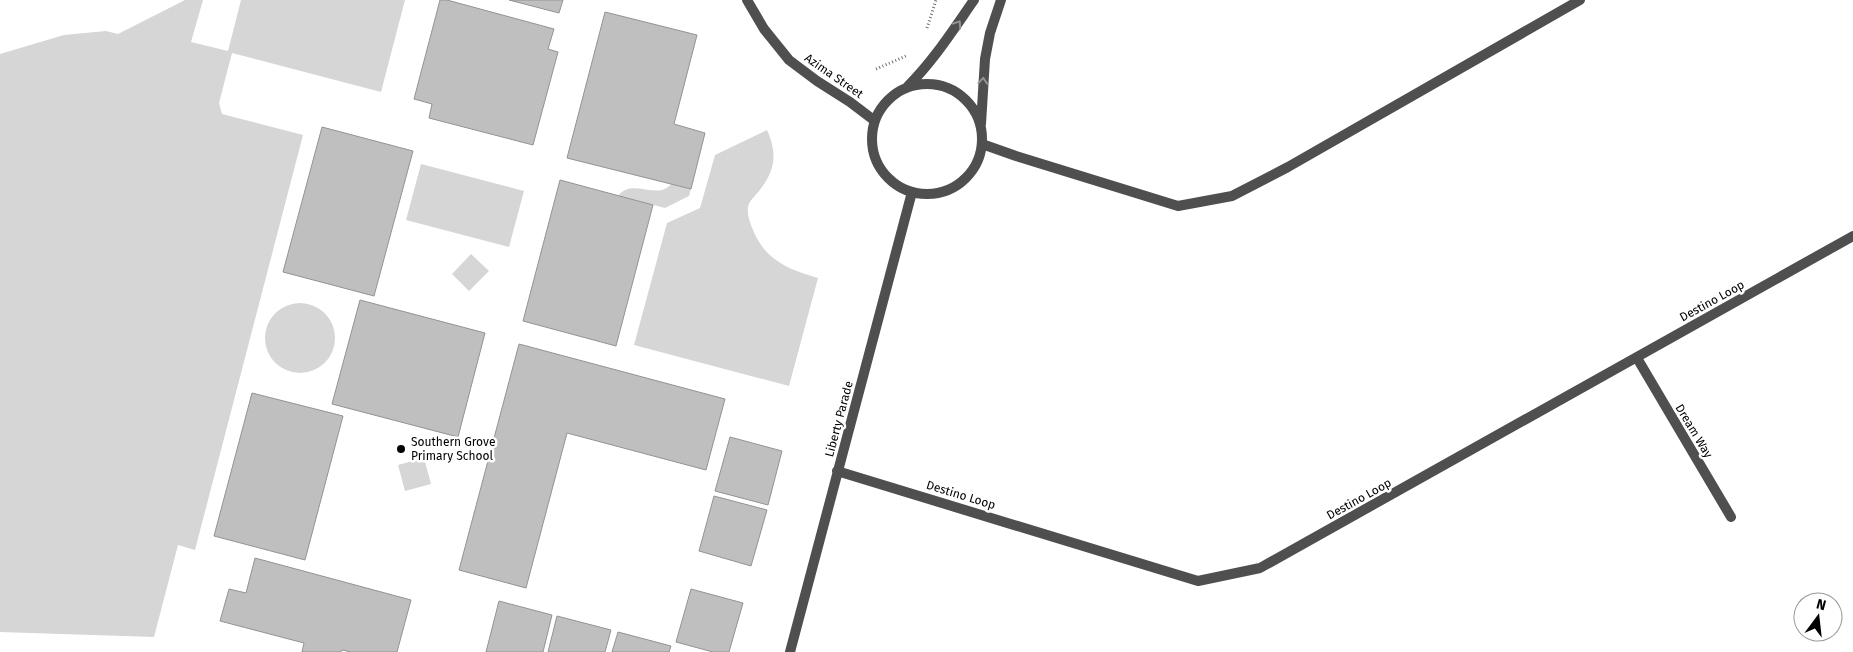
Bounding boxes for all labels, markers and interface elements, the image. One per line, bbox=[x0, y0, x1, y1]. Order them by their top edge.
one-way arrow bbox=[952, 20, 961, 30]
street label: Azima Street bbox=[802, 51, 866, 102]
one-way arrow bbox=[978, 77, 989, 85]
street label: Destino Loop bbox=[1677, 278, 1747, 324]
street label: Liberty Parade bbox=[822, 379, 856, 459]
street label: Dream Way bbox=[1672, 402, 1716, 460]
place label: Southern Grove Primary School bbox=[411, 435, 495, 463]
marker: Southern Grove Primary School bbox=[395, 443, 407, 455]
street label: Destino Loop bbox=[1324, 476, 1394, 522]
street label: Destino Loop bbox=[925, 478, 997, 512]
north arrow bbox=[1793, 592, 1843, 642]
text: N bbox=[1815, 596, 1828, 614]

